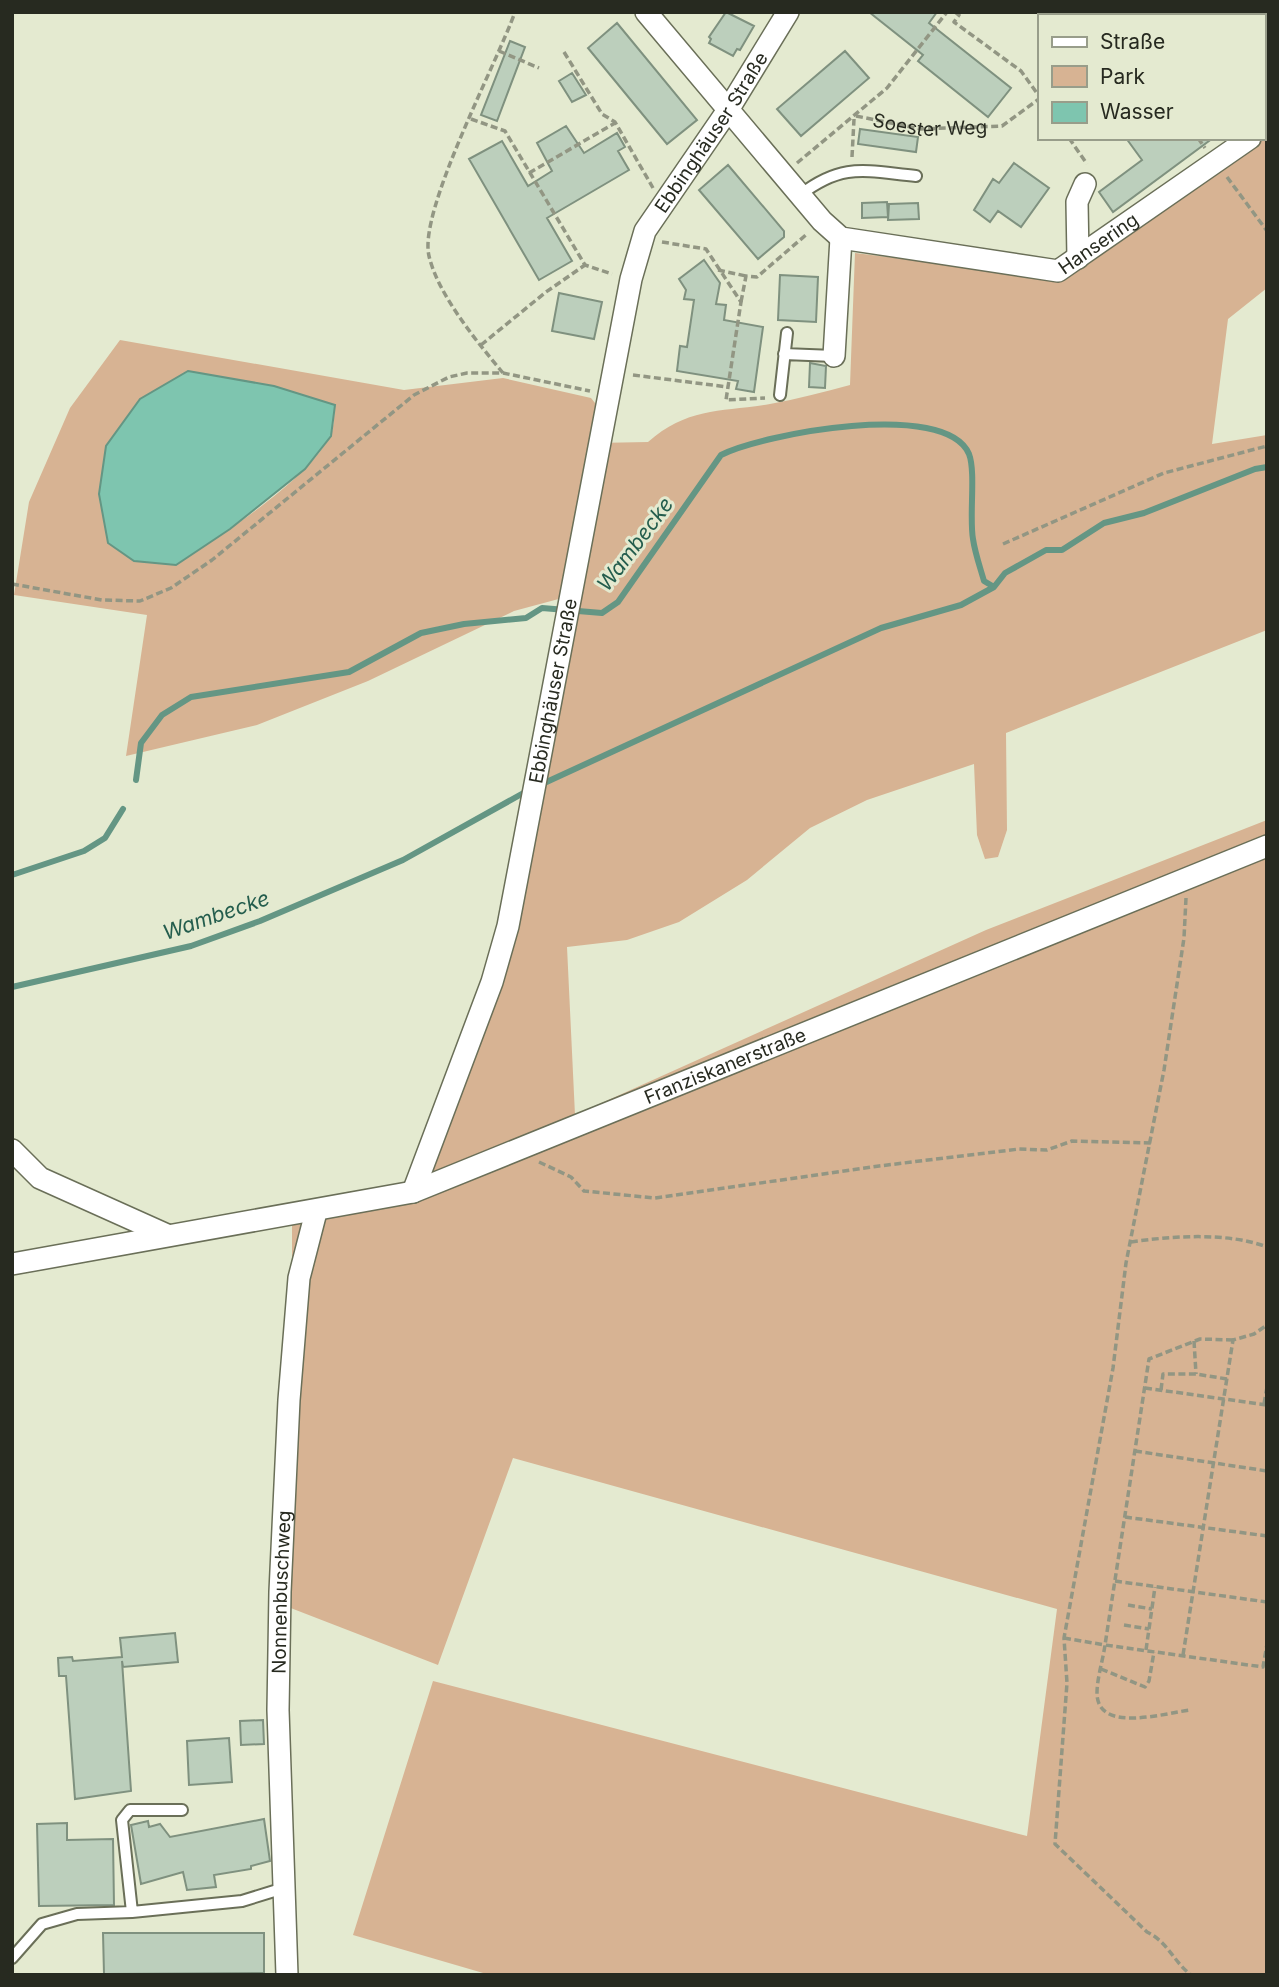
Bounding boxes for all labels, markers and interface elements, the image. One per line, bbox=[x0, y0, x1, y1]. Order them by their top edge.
legend bbox=[1038, 14, 1265, 140]
text: Straße bbox=[1100, 29, 1165, 54]
street label: Ebbinghäuser Straße bbox=[650, 48, 772, 217]
text: Park bbox=[1100, 64, 1145, 89]
text: Wasser bbox=[1100, 99, 1174, 124]
street label: Soester Weg bbox=[871, 108, 988, 141]
street label: Hansering bbox=[1054, 208, 1142, 279]
water label: Wambecke bbox=[592, 492, 678, 596]
street label: Ebbinghäuser Straße bbox=[524, 596, 582, 785]
water label: Wambecke bbox=[159, 885, 273, 945]
street label: Franziskanerstraße bbox=[641, 1023, 809, 1109]
street label: Nonnenbuschweg bbox=[267, 1510, 295, 1674]

